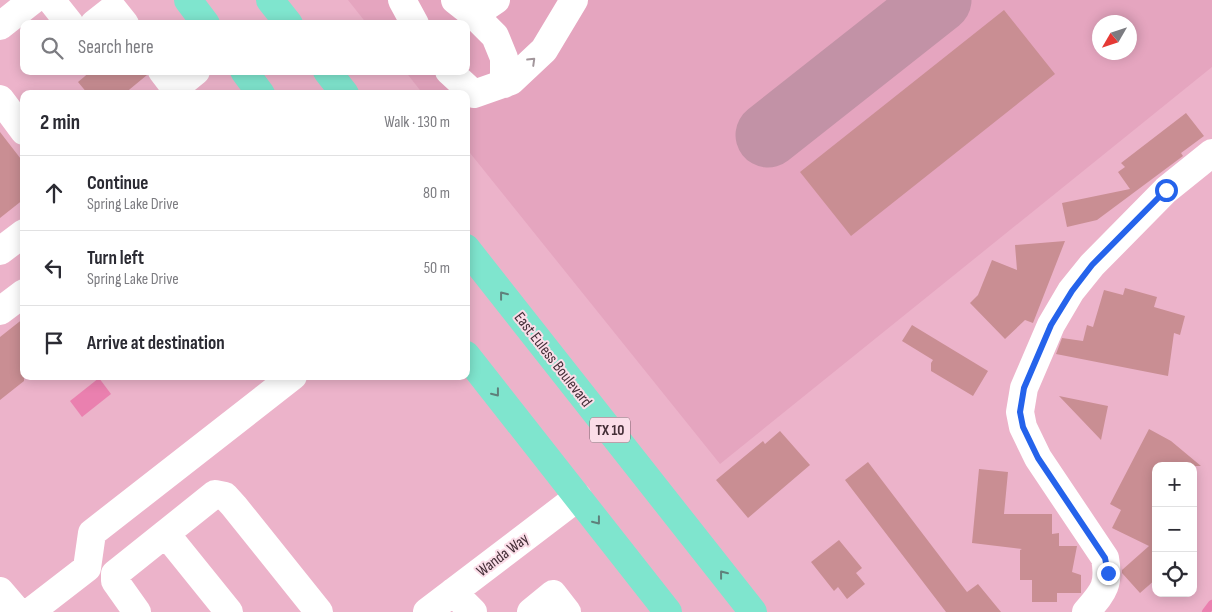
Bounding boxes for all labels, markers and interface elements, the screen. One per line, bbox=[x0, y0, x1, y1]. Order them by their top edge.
north arrow bbox=[1092, 15, 1137, 60]
search box bbox=[20, 20, 470, 75]
icon: search bbox=[38, 34, 66, 62]
text: Search here bbox=[78, 36, 154, 59]
one-way arrow bbox=[526, 58, 535, 67]
text: 2 min bbox=[40, 110, 80, 135]
text: Walk · 130 m bbox=[384, 113, 450, 132]
text: Continue bbox=[87, 172, 148, 195]
icon: ahead bbox=[40, 179, 68, 207]
route start bbox=[1155, 179, 1178, 202]
text: 80 m bbox=[423, 184, 450, 203]
text: Spring Lake Drive bbox=[87, 195, 179, 214]
text: Turn left bbox=[87, 247, 144, 270]
icon: left bbox=[40, 254, 68, 282]
text: 50 m bbox=[424, 259, 450, 278]
text: Spring Lake Drive bbox=[87, 270, 179, 289]
one-way arrow bbox=[501, 292, 509, 301]
street label: East Euless Boulevard bbox=[510, 309, 596, 411]
icon: arrive bbox=[40, 329, 68, 357]
text: Arrive at destination bbox=[87, 332, 225, 355]
one-way arrow bbox=[491, 387, 499, 396]
road number: TX 10 bbox=[590, 418, 630, 442]
map controls bbox=[1152, 462, 1197, 597]
button: + bbox=[1152, 462, 1197, 507]
button: − bbox=[1152, 507, 1197, 552]
one-way arrow bbox=[591, 515, 599, 524]
street label: Wanda Way bbox=[473, 529, 533, 581]
button: locate bbox=[1152, 552, 1197, 597]
route end bbox=[1097, 562, 1120, 585]
one-way arrow bbox=[720, 570, 729, 580]

